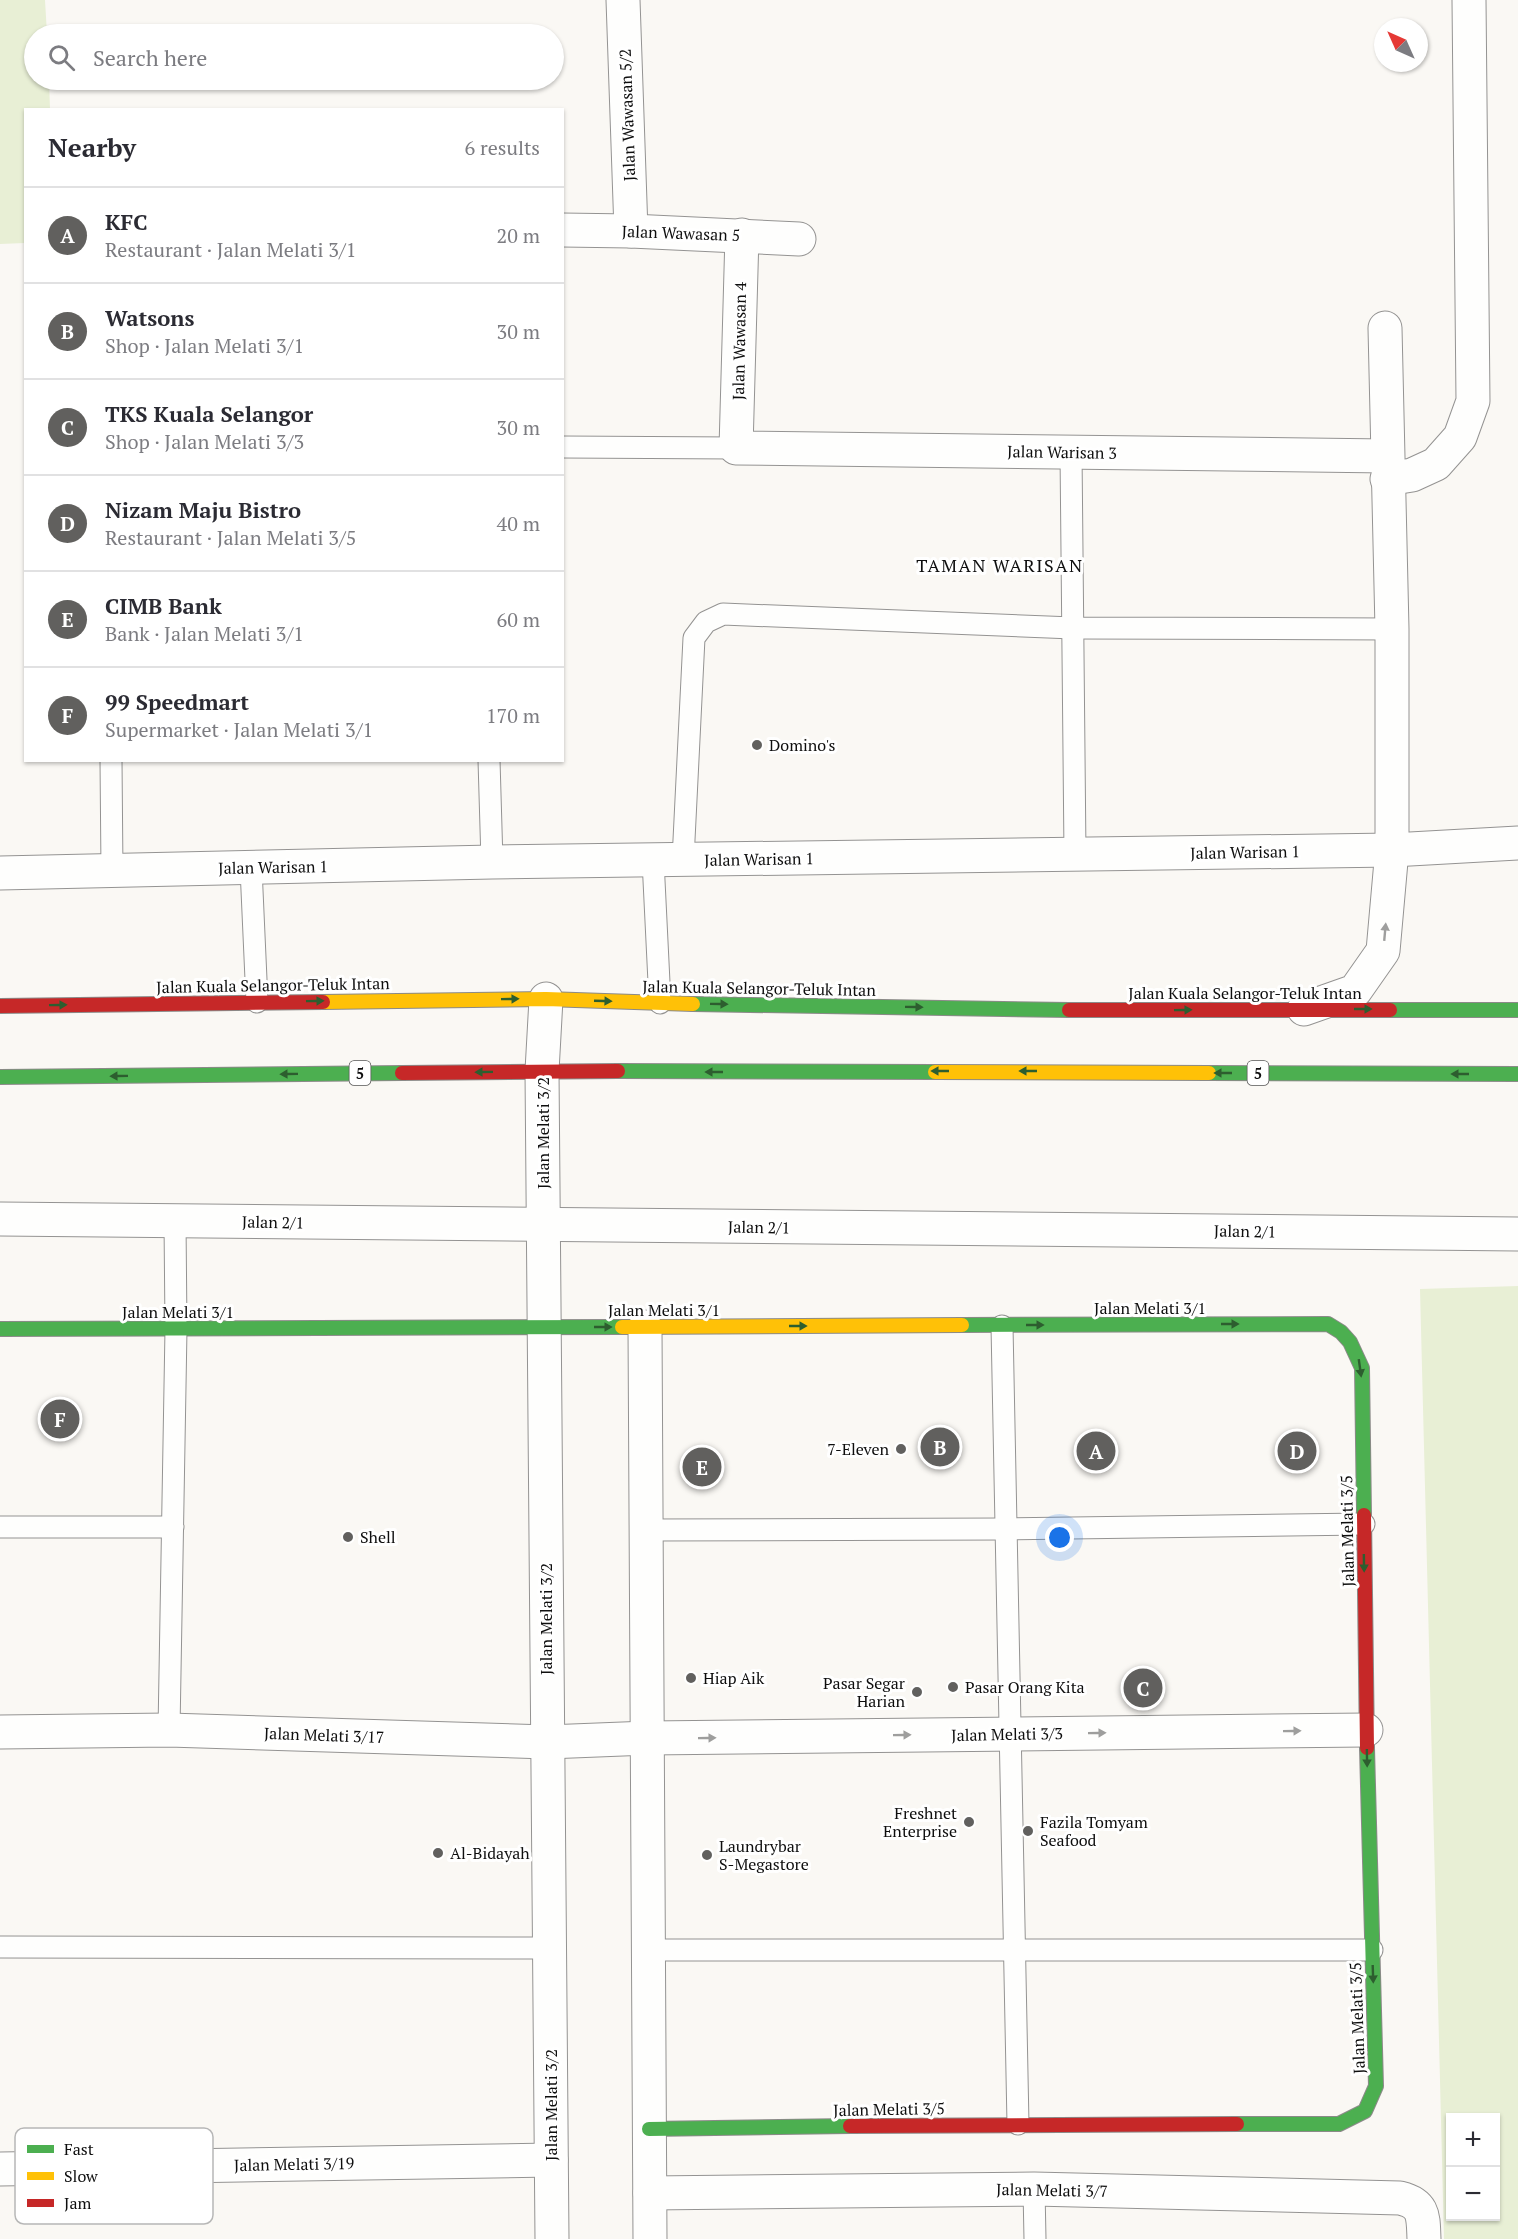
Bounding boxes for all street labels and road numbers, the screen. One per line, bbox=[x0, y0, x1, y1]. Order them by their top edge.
street label: Jalan Wawasan 5/2 bbox=[614, 48, 640, 182]
street label: Jalan Wawasan 5 bbox=[621, 220, 741, 246]
street label: Jalan Wawasan 4 bbox=[727, 281, 751, 400]
street label: Jalan Warisan 3 bbox=[1007, 440, 1117, 464]
street label: Jalan Warisan 1 bbox=[1190, 840, 1300, 864]
street label: Jalan Warisan 1 bbox=[704, 847, 814, 871]
street label: Jalan Warisan 1 bbox=[218, 855, 328, 879]
street label: Jalan Kuala Selangor-Teluk Intan bbox=[156, 972, 390, 998]
street label: Jalan Kuala Selangor-Teluk Intan bbox=[642, 975, 876, 1001]
street label: Jalan Kuala Selangor-Teluk Intan bbox=[1128, 982, 1362, 1004]
road number: 5 bbox=[350, 1061, 370, 1085]
road number: 5 bbox=[1248, 1061, 1268, 1085]
street label: Jalan Melati 3/2 bbox=[532, 1077, 554, 1189]
street label: Jalan 2/1 bbox=[242, 1210, 304, 1234]
street label: Jalan 2/1 bbox=[728, 1215, 790, 1239]
street label: Jalan 2/1 bbox=[1214, 1219, 1276, 1243]
street label: Jalan Melati 3/1 bbox=[1094, 1297, 1206, 1319]
street label: Jalan Melati 3/1 bbox=[608, 1299, 720, 1321]
street label: Jalan Melati 3/1 bbox=[122, 1301, 234, 1323]
street label: Jalan Melati 3/5 bbox=[1335, 1475, 1359, 1587]
street label: Jalan Melati 3/2 bbox=[535, 1563, 557, 1675]
street label: Jalan Melati 3/17 bbox=[263, 1722, 385, 1748]
street label: Jalan Melati 3/3 bbox=[951, 1722, 1063, 1746]
street label: Jalan Melati 3/5 bbox=[1344, 1962, 1370, 2074]
street label: Jalan Melati 3/2 bbox=[540, 2049, 562, 2161]
street label: Jalan Melati 3/5 bbox=[833, 2097, 945, 2121]
street label: Jalan Melati 3/19 bbox=[234, 2152, 354, 2176]
street label: Jalan Melati 3/7 bbox=[996, 2178, 1108, 2202]

